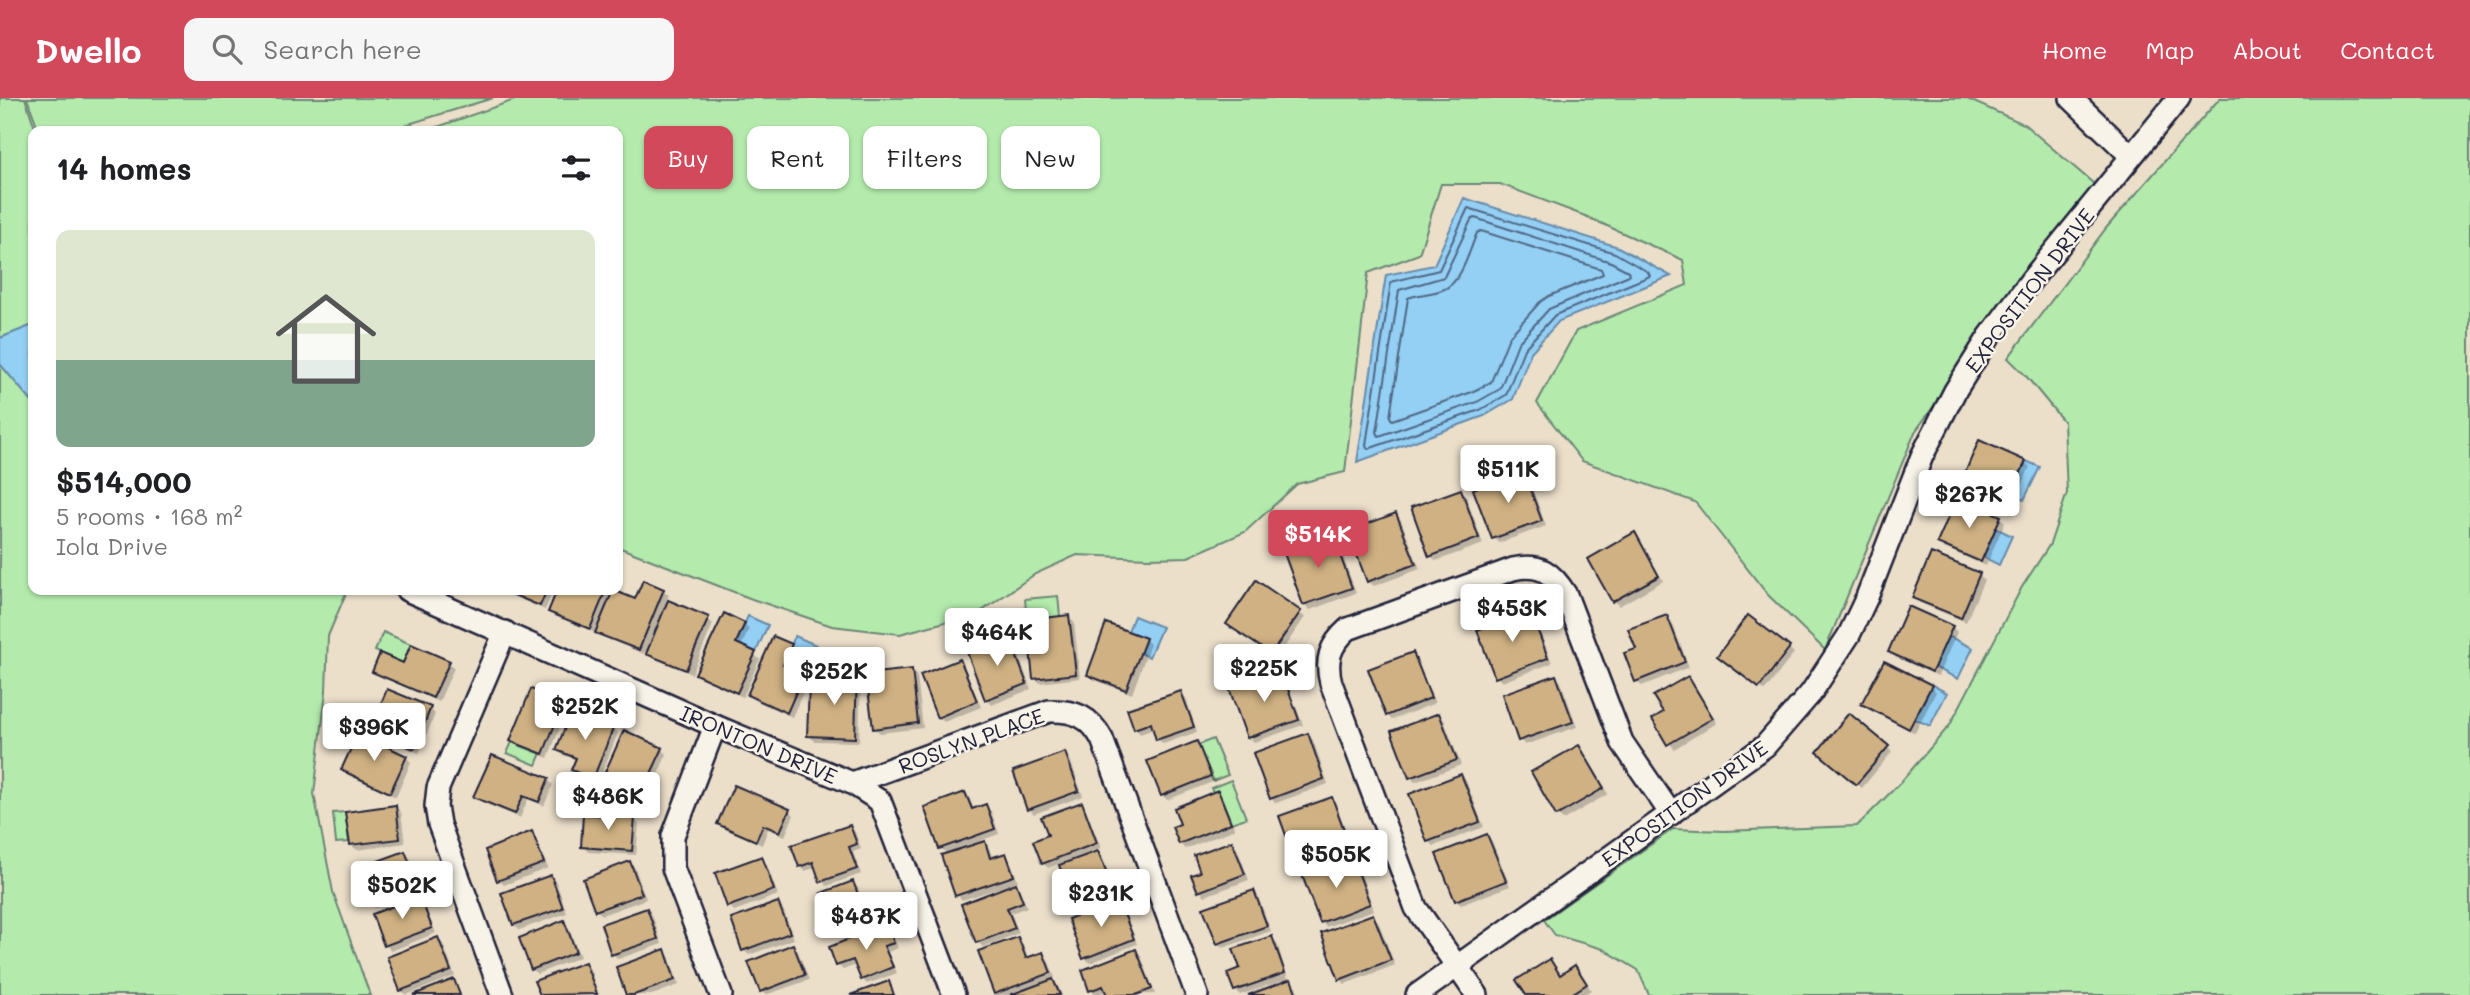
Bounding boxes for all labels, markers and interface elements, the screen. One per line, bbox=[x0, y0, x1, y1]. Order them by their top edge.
search box bbox=[184, 18, 674, 81]
text: Dwello bbox=[35, 28, 142, 71]
icon: search bbox=[208, 30, 246, 68]
text: Search here bbox=[264, 32, 422, 66]
text: Home bbox=[2042, 34, 2107, 65]
text: Map bbox=[2145, 34, 2194, 65]
text: About bbox=[2232, 34, 2302, 65]
text: Contact bbox=[2340, 34, 2435, 65]
chip: Buy bbox=[644, 126, 733, 189]
chip: Rent bbox=[747, 126, 849, 189]
chip: Filters bbox=[863, 126, 987, 189]
chip: New bbox=[1001, 126, 1100, 189]
text: 14 homes bbox=[56, 148, 192, 188]
icon: filters bbox=[557, 149, 595, 187]
street label: EXPOSITION DRIVE bbox=[1958, 202, 2100, 378]
icon: home bbox=[263, 276, 389, 402]
pin: $511K bbox=[1459, 446, 1557, 505]
text: $511K bbox=[1476, 453, 1540, 483]
text: $514,000 bbox=[56, 461, 191, 501]
pin: $267K bbox=[1920, 470, 2018, 530]
text: $267K bbox=[1935, 478, 2003, 508]
text: 5 rooms · 168 m² bbox=[56, 501, 242, 531]
pin: $514K bbox=[1269, 510, 1367, 570]
text: $514K bbox=[1284, 518, 1352, 548]
text: Iola Drive bbox=[56, 531, 168, 561]
pin: $453K bbox=[1463, 584, 1561, 644]
text: $453K bbox=[1476, 592, 1548, 622]
pin: $464K bbox=[948, 608, 1046, 668]
text: $464K bbox=[961, 616, 1033, 646]
pin: $225K bbox=[1215, 644, 1313, 704]
pin: $252K bbox=[785, 648, 883, 707]
text: $225K bbox=[1230, 652, 1298, 682]
text: $252K bbox=[800, 655, 868, 685]
pin: $252K bbox=[536, 682, 634, 742]
text: $252K bbox=[551, 690, 619, 720]
street label: IRONTON DRIVE bbox=[676, 699, 842, 789]
street label: ROSLYN PLACE bbox=[894, 701, 1048, 779]
pin: $396K bbox=[325, 704, 423, 763]
text: $396K bbox=[339, 711, 409, 741]
street label: EXPOSITION DRIVE bbox=[1596, 734, 1772, 872]
pin: $486K bbox=[559, 772, 657, 832]
text: $486K bbox=[572, 780, 644, 810]
pin: $505K bbox=[1287, 830, 1385, 890]
text: $505K bbox=[1300, 838, 1372, 868]
pin: $502K bbox=[353, 862, 451, 921]
text: $502K bbox=[367, 869, 437, 899]
pin: $231K bbox=[1052, 870, 1150, 929]
text: $231K bbox=[1068, 877, 1134, 907]
pin: $487K bbox=[817, 892, 915, 952]
text: $487K bbox=[830, 900, 902, 930]

